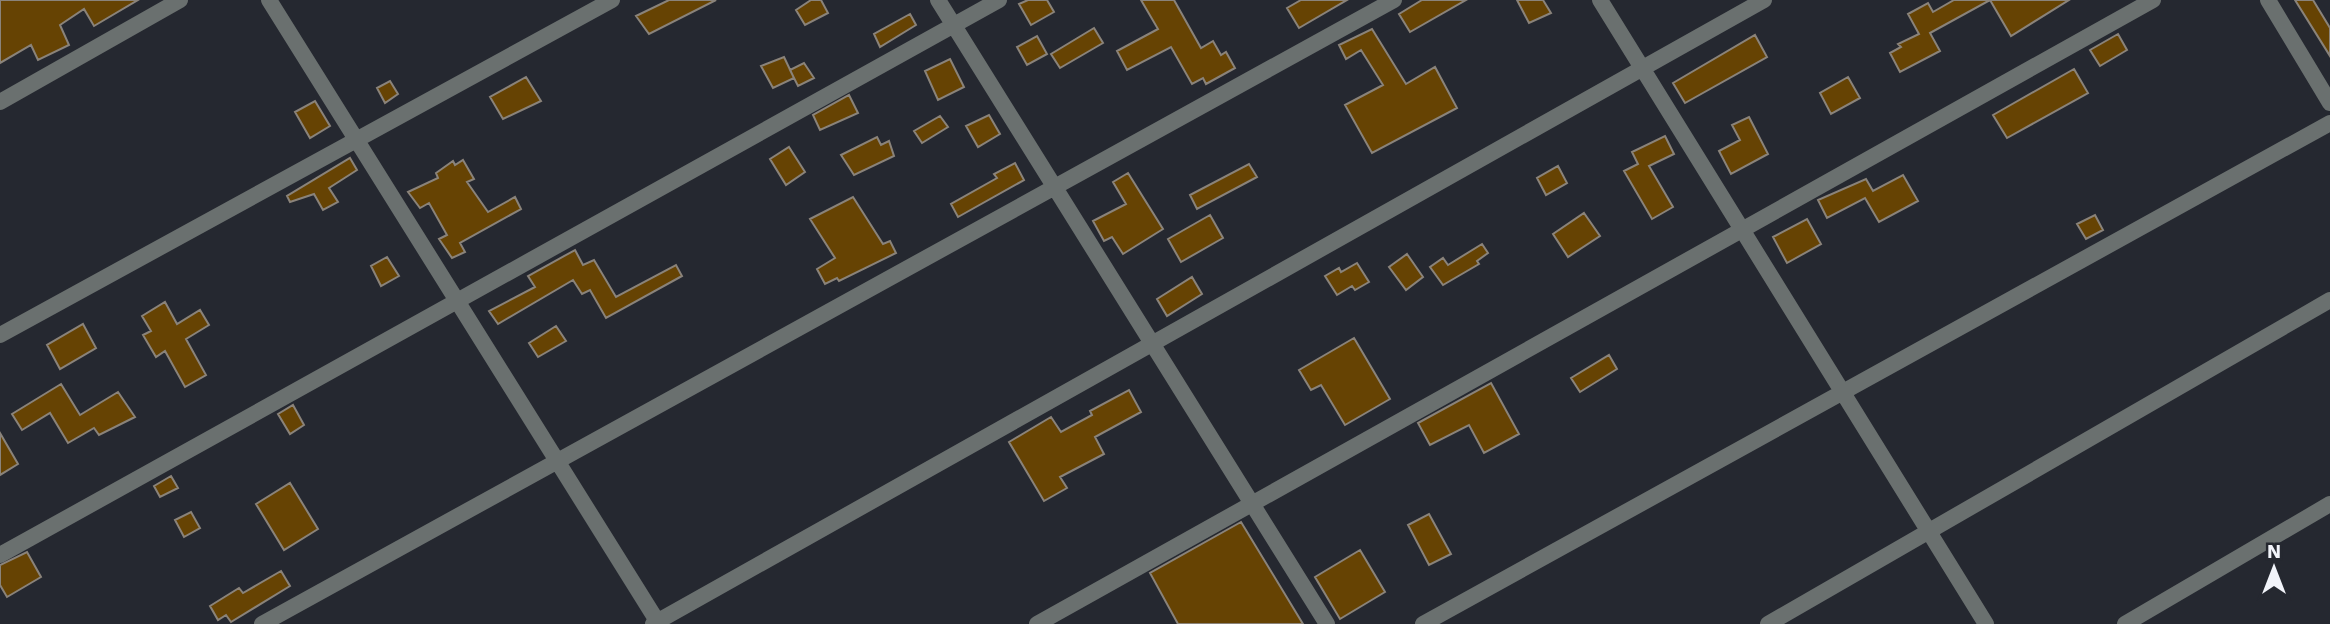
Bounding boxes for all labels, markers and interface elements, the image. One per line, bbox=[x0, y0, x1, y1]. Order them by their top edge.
north arrow bbox=[2239, 533, 2309, 603]
text: N bbox=[2267, 540, 2281, 563]

